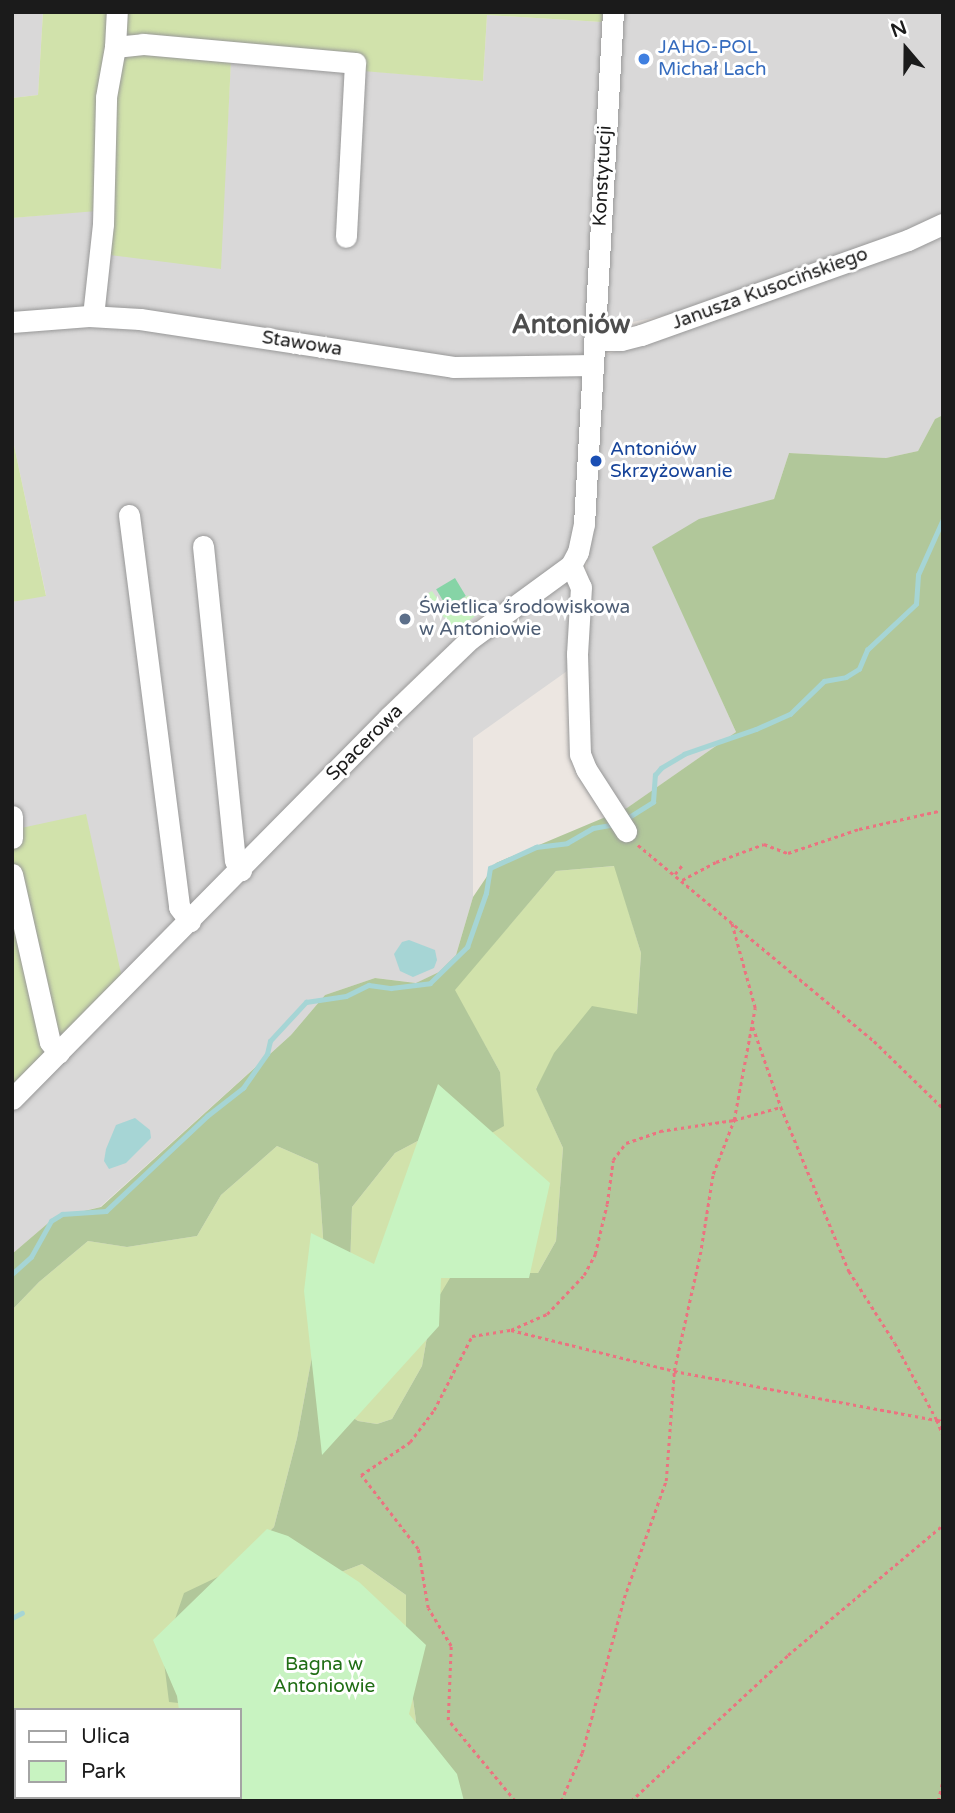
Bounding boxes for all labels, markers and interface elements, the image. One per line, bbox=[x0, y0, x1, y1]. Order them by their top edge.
north arrow bbox=[871, 14, 941, 84]
text: N bbox=[888, 16, 910, 42]
place label: JAHO-POL Michał Lach bbox=[658, 37, 766, 81]
marker: JAHO-POL Michał Lach bbox=[636, 51, 652, 67]
street label: Konstytucji bbox=[589, 125, 617, 227]
street label: Janusza Kusocińskiego bbox=[669, 243, 871, 335]
district label: Antoniów bbox=[512, 309, 630, 341]
street label: Stawowa bbox=[260, 326, 344, 362]
place label: Antoniów Skrzyżowanie bbox=[610, 439, 732, 483]
marker: Antoniów Skrzyżowanie bbox=[588, 453, 604, 469]
place label: Świetlica środowiskowa w Antoniowie bbox=[419, 597, 630, 641]
marker: Świetlica środowiskowa w Antoniowie bbox=[397, 611, 413, 627]
street label: Spacerowa bbox=[322, 700, 408, 786]
park label: Bagna w Antoniowie bbox=[273, 1654, 375, 1698]
legend bbox=[14, 1708, 242, 1799]
text: Ulica bbox=[81, 1724, 130, 1749]
text: Park bbox=[81, 1759, 126, 1784]

